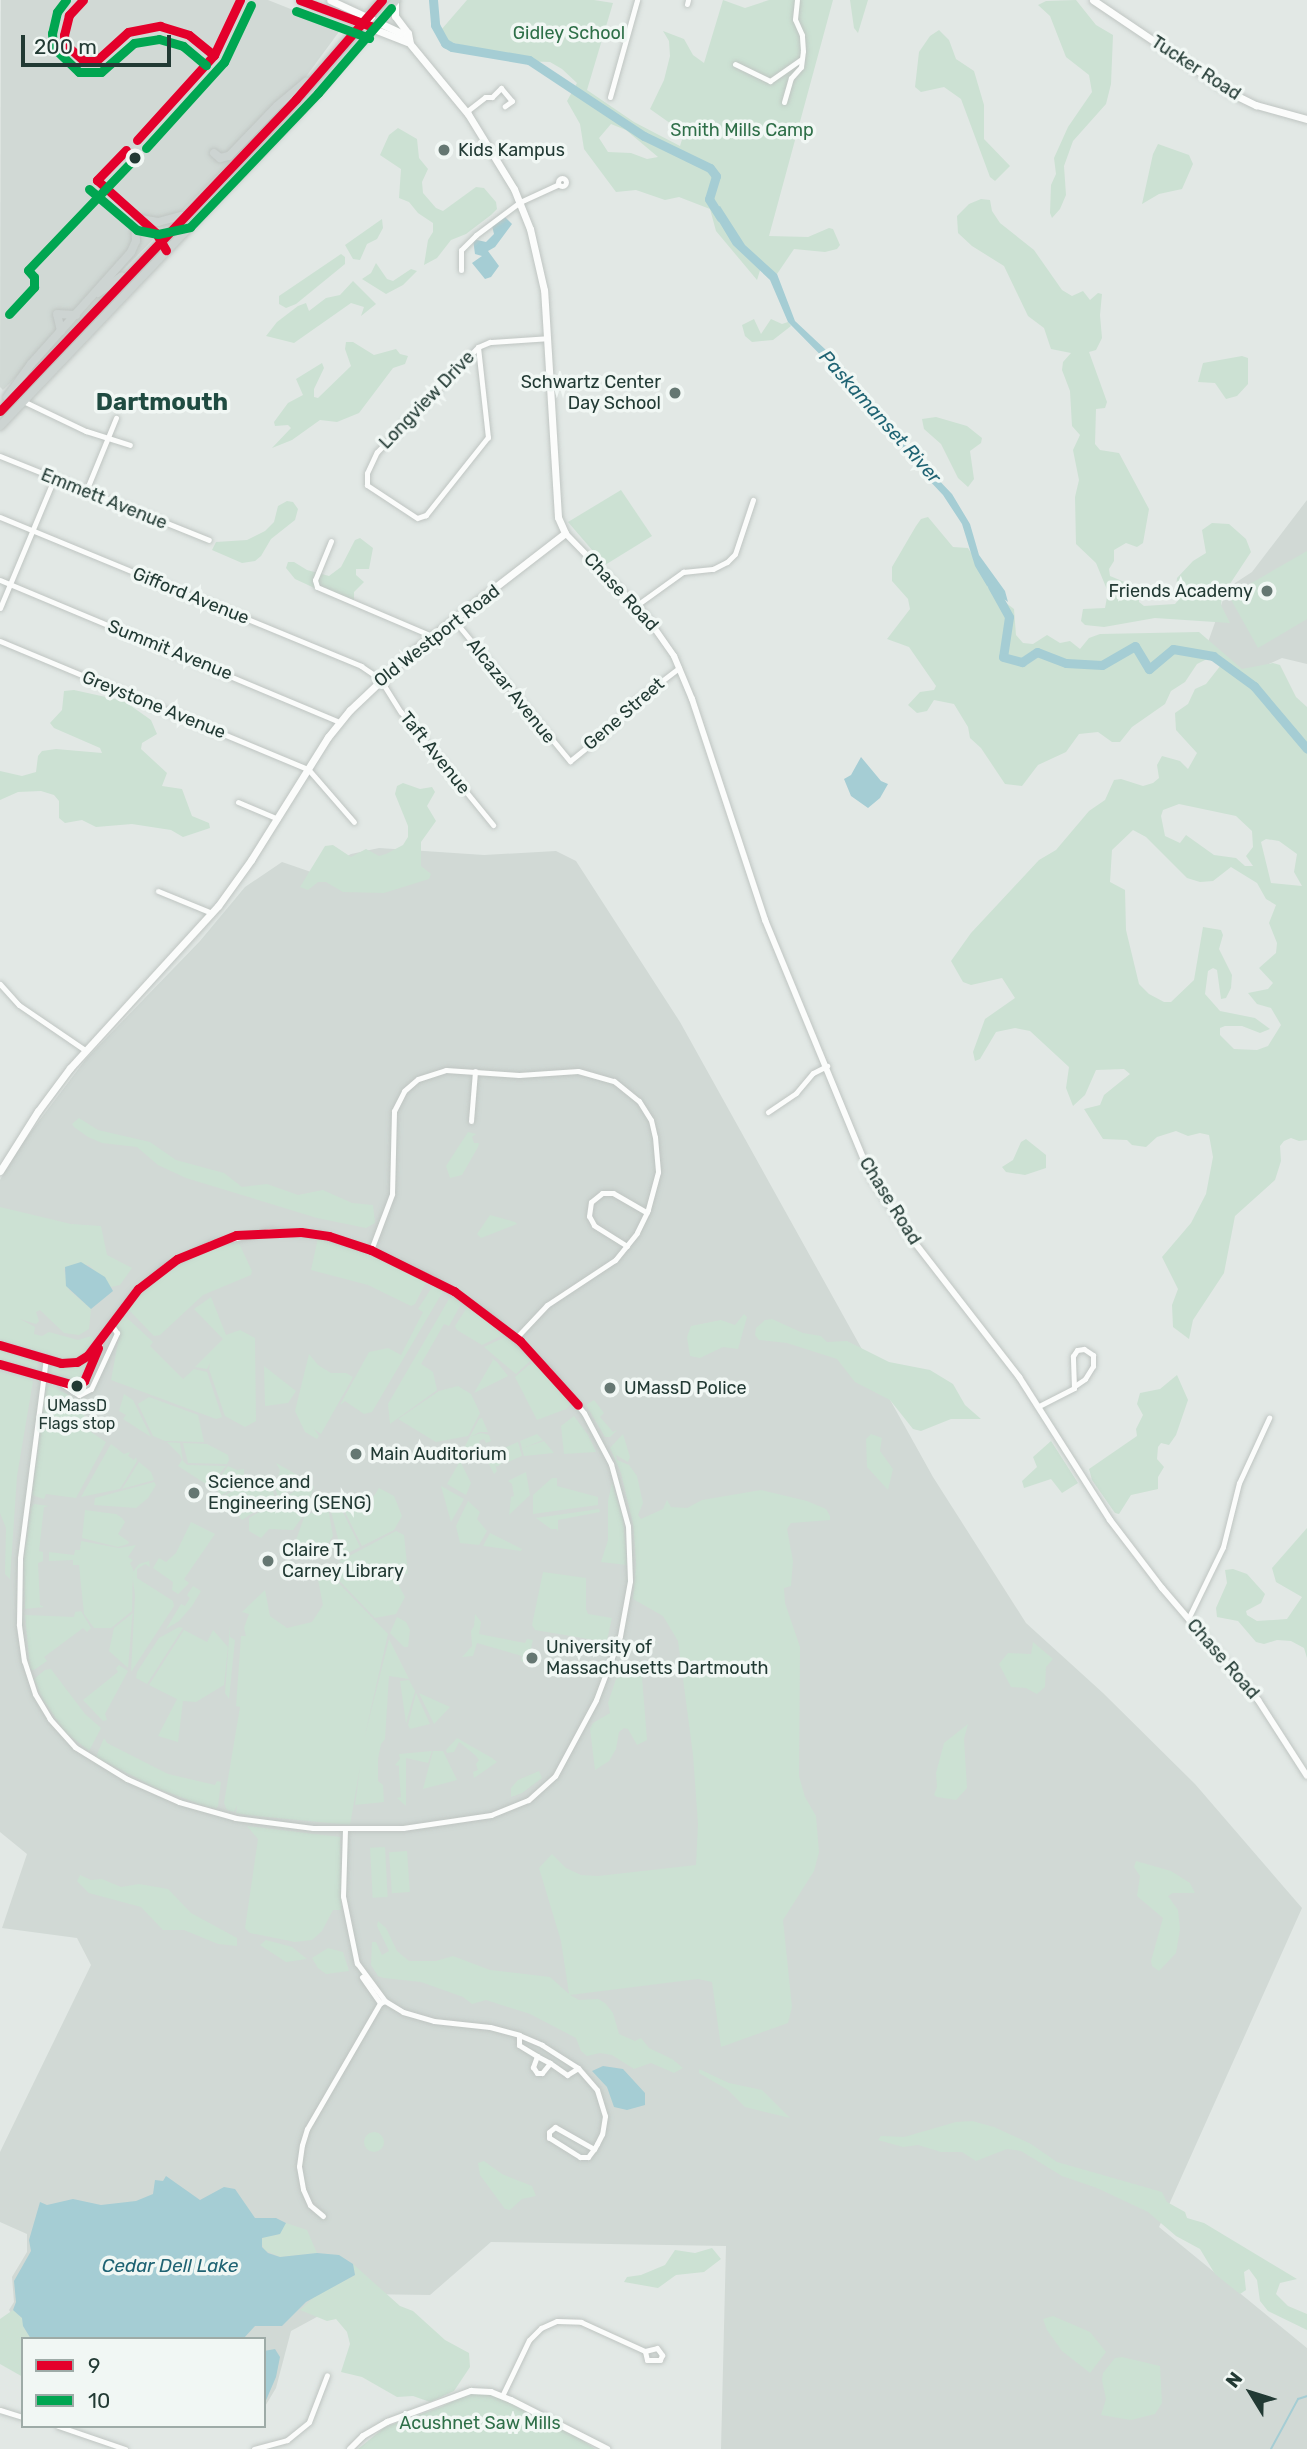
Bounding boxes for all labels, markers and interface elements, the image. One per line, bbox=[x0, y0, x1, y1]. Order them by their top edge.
scale bar bbox=[24, 21, 175, 65]
park label: Gidley School bbox=[513, 22, 625, 44]
street label: Tucker Road bbox=[1147, 31, 1245, 105]
text: 200 m bbox=[34, 34, 97, 59]
park label: Smith Mills Camp bbox=[670, 119, 814, 141]
place label: Kids Kampus bbox=[458, 139, 565, 161]
marker: Kids Kampus bbox=[436, 142, 452, 158]
unlabelled marker bbox=[128, 151, 142, 165]
street label: Longview Drive bbox=[375, 346, 479, 454]
water label: Paskamanset River bbox=[814, 346, 946, 488]
place label: Schwartz Center Day School bbox=[521, 372, 661, 414]
marker: Schwartz Center Day School bbox=[667, 385, 683, 401]
district label: Dartmouth bbox=[96, 389, 228, 417]
street label: Emmett Avenue bbox=[38, 464, 170, 534]
street label: Chase Road bbox=[579, 548, 663, 636]
street label: Gifford Avenue bbox=[129, 563, 253, 629]
street label: Old Westport Road bbox=[370, 580, 504, 692]
place label: Friends Academy bbox=[1108, 580, 1253, 602]
marker: Friends Academy bbox=[1259, 583, 1275, 599]
street label: Summit Avenue bbox=[104, 615, 236, 685]
street label: Alcazar Avenue bbox=[462, 634, 560, 748]
street label: Greystone Avenue bbox=[79, 666, 229, 744]
street label: Gene Street bbox=[579, 673, 669, 755]
street label: Taft Avenue bbox=[395, 707, 475, 799]
street label: Chase Road bbox=[855, 1153, 925, 1249]
place label: UMassD Police bbox=[624, 1377, 747, 1399]
marker: UMassD Flags stop bbox=[70, 1379, 84, 1393]
marker: UMassD Police bbox=[602, 1380, 618, 1396]
place label: UMassD Flags stop bbox=[39, 1396, 115, 1434]
place label: Main Auditorium bbox=[370, 1443, 507, 1465]
marker: Main Auditorium bbox=[348, 1446, 364, 1462]
place label: Science and Engineering (SENG) bbox=[208, 1472, 371, 1514]
marker: Science and Engineering (SENG) bbox=[186, 1485, 202, 1501]
place label: Claire T. Carney Library bbox=[282, 1540, 404, 1582]
marker: Claire T. Carney Library bbox=[260, 1553, 276, 1569]
street label: Chase Road bbox=[1182, 1614, 1264, 1704]
place label: University of Massachusetts Dartmouth bbox=[546, 1637, 769, 1680]
marker: University of Massachusetts Dartmouth bbox=[524, 1650, 540, 1666]
water label: Cedar Dell Lake bbox=[101, 2255, 239, 2277]
legend bbox=[21, 2337, 266, 2428]
text: 9 bbox=[88, 2353, 100, 2378]
north arrow bbox=[1216, 2358, 1286, 2428]
text: N bbox=[1221, 2367, 1247, 2392]
text: 10 bbox=[88, 2388, 110, 2413]
park label: Acushnet Saw Mills bbox=[399, 2412, 561, 2434]

